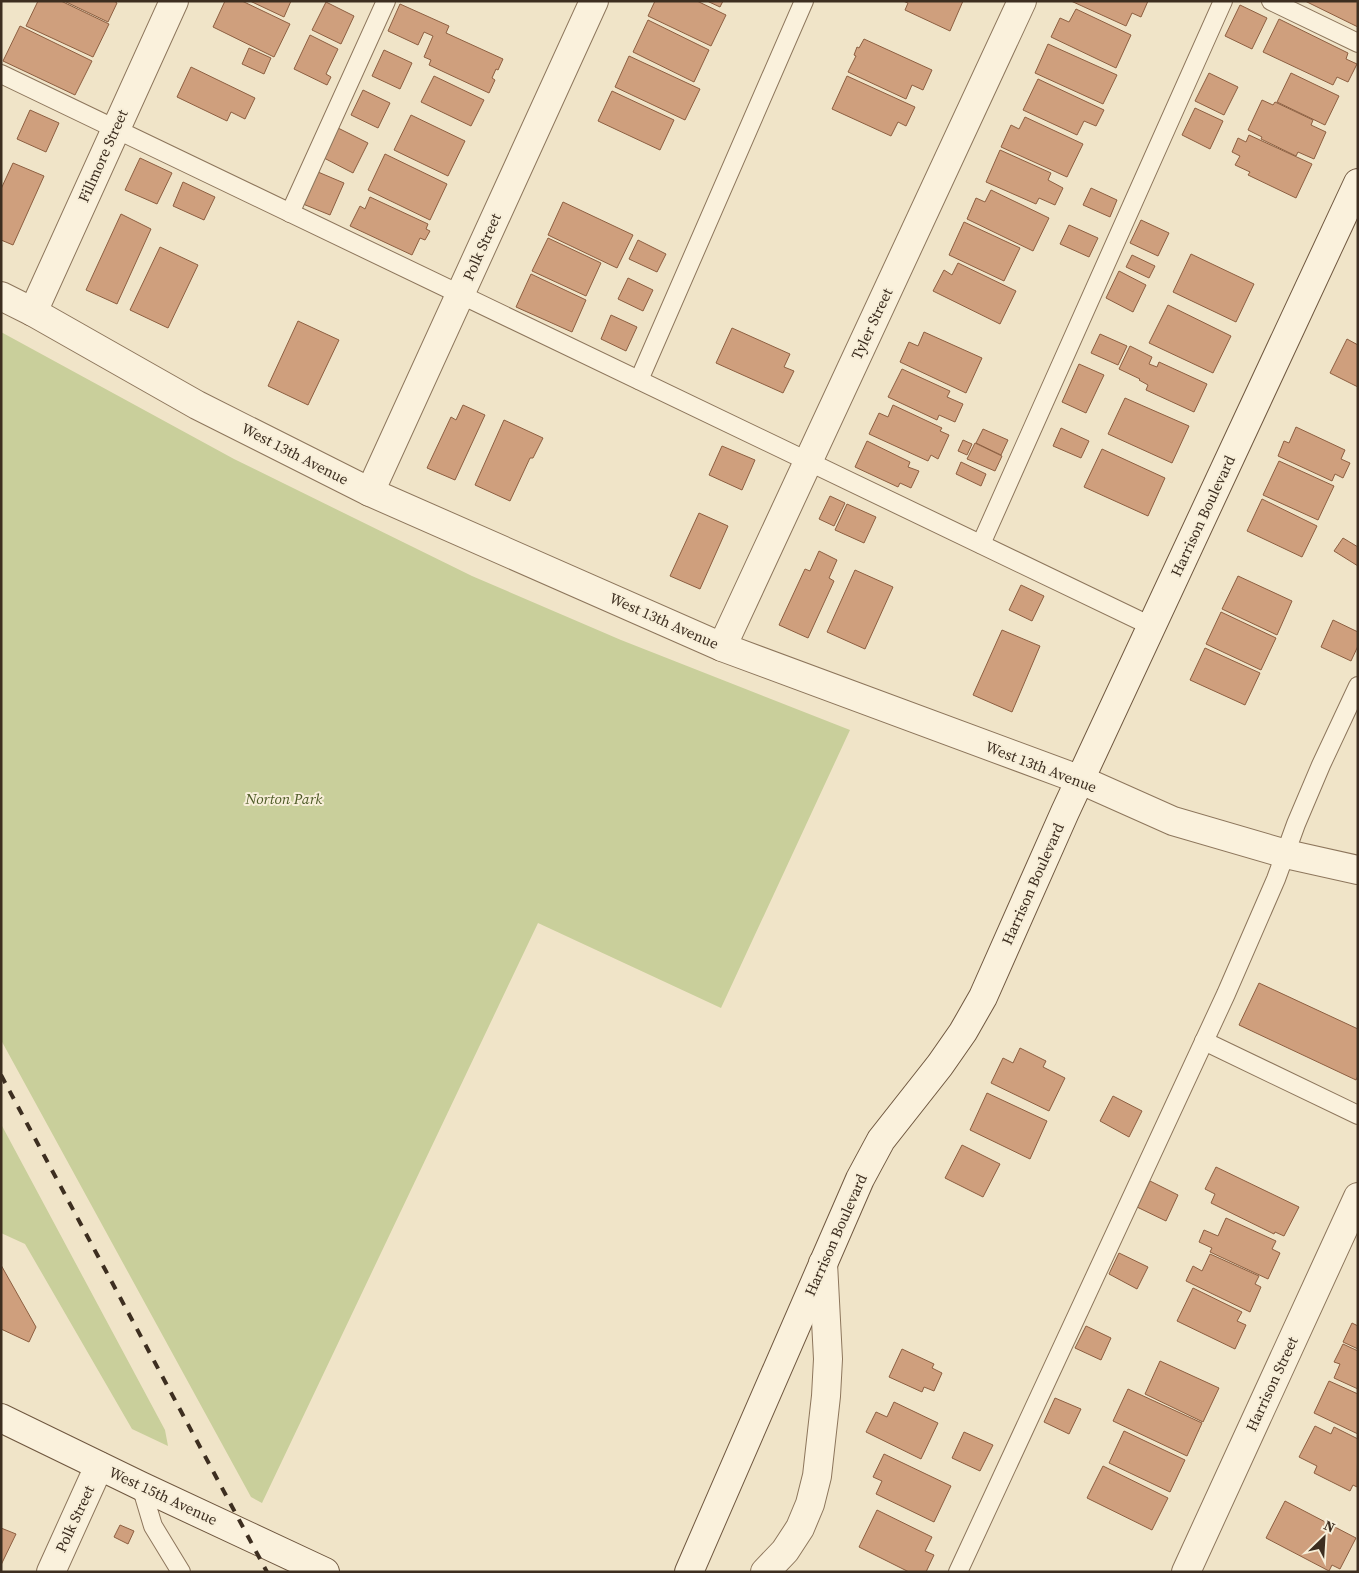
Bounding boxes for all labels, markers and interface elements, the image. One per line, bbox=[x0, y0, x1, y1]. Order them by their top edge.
street label: Fillmore Street bbox=[73, 106, 132, 206]
street label: Polk Street bbox=[457, 210, 506, 284]
street label: Tyler Street bbox=[846, 285, 897, 363]
street label: West 13th Avenue bbox=[238, 418, 353, 490]
street label: Harrison Boulevard bbox=[1165, 451, 1240, 580]
street label: West 13th Avenue bbox=[606, 587, 722, 654]
street label: West 13th Avenue bbox=[983, 736, 1100, 798]
park label: Norton Park bbox=[245, 788, 323, 809]
street label: Harrison Boulevard bbox=[996, 819, 1069, 948]
street label: Harrison Boulevard bbox=[799, 1170, 872, 1299]
street label: Harrison Street bbox=[1240, 1333, 1303, 1435]
street label: West 15th Avenue bbox=[106, 1461, 221, 1530]
street label: Polk Street bbox=[50, 1482, 99, 1556]
north arrow bbox=[1299, 1513, 1349, 1563]
text: N bbox=[1321, 1515, 1338, 1537]

